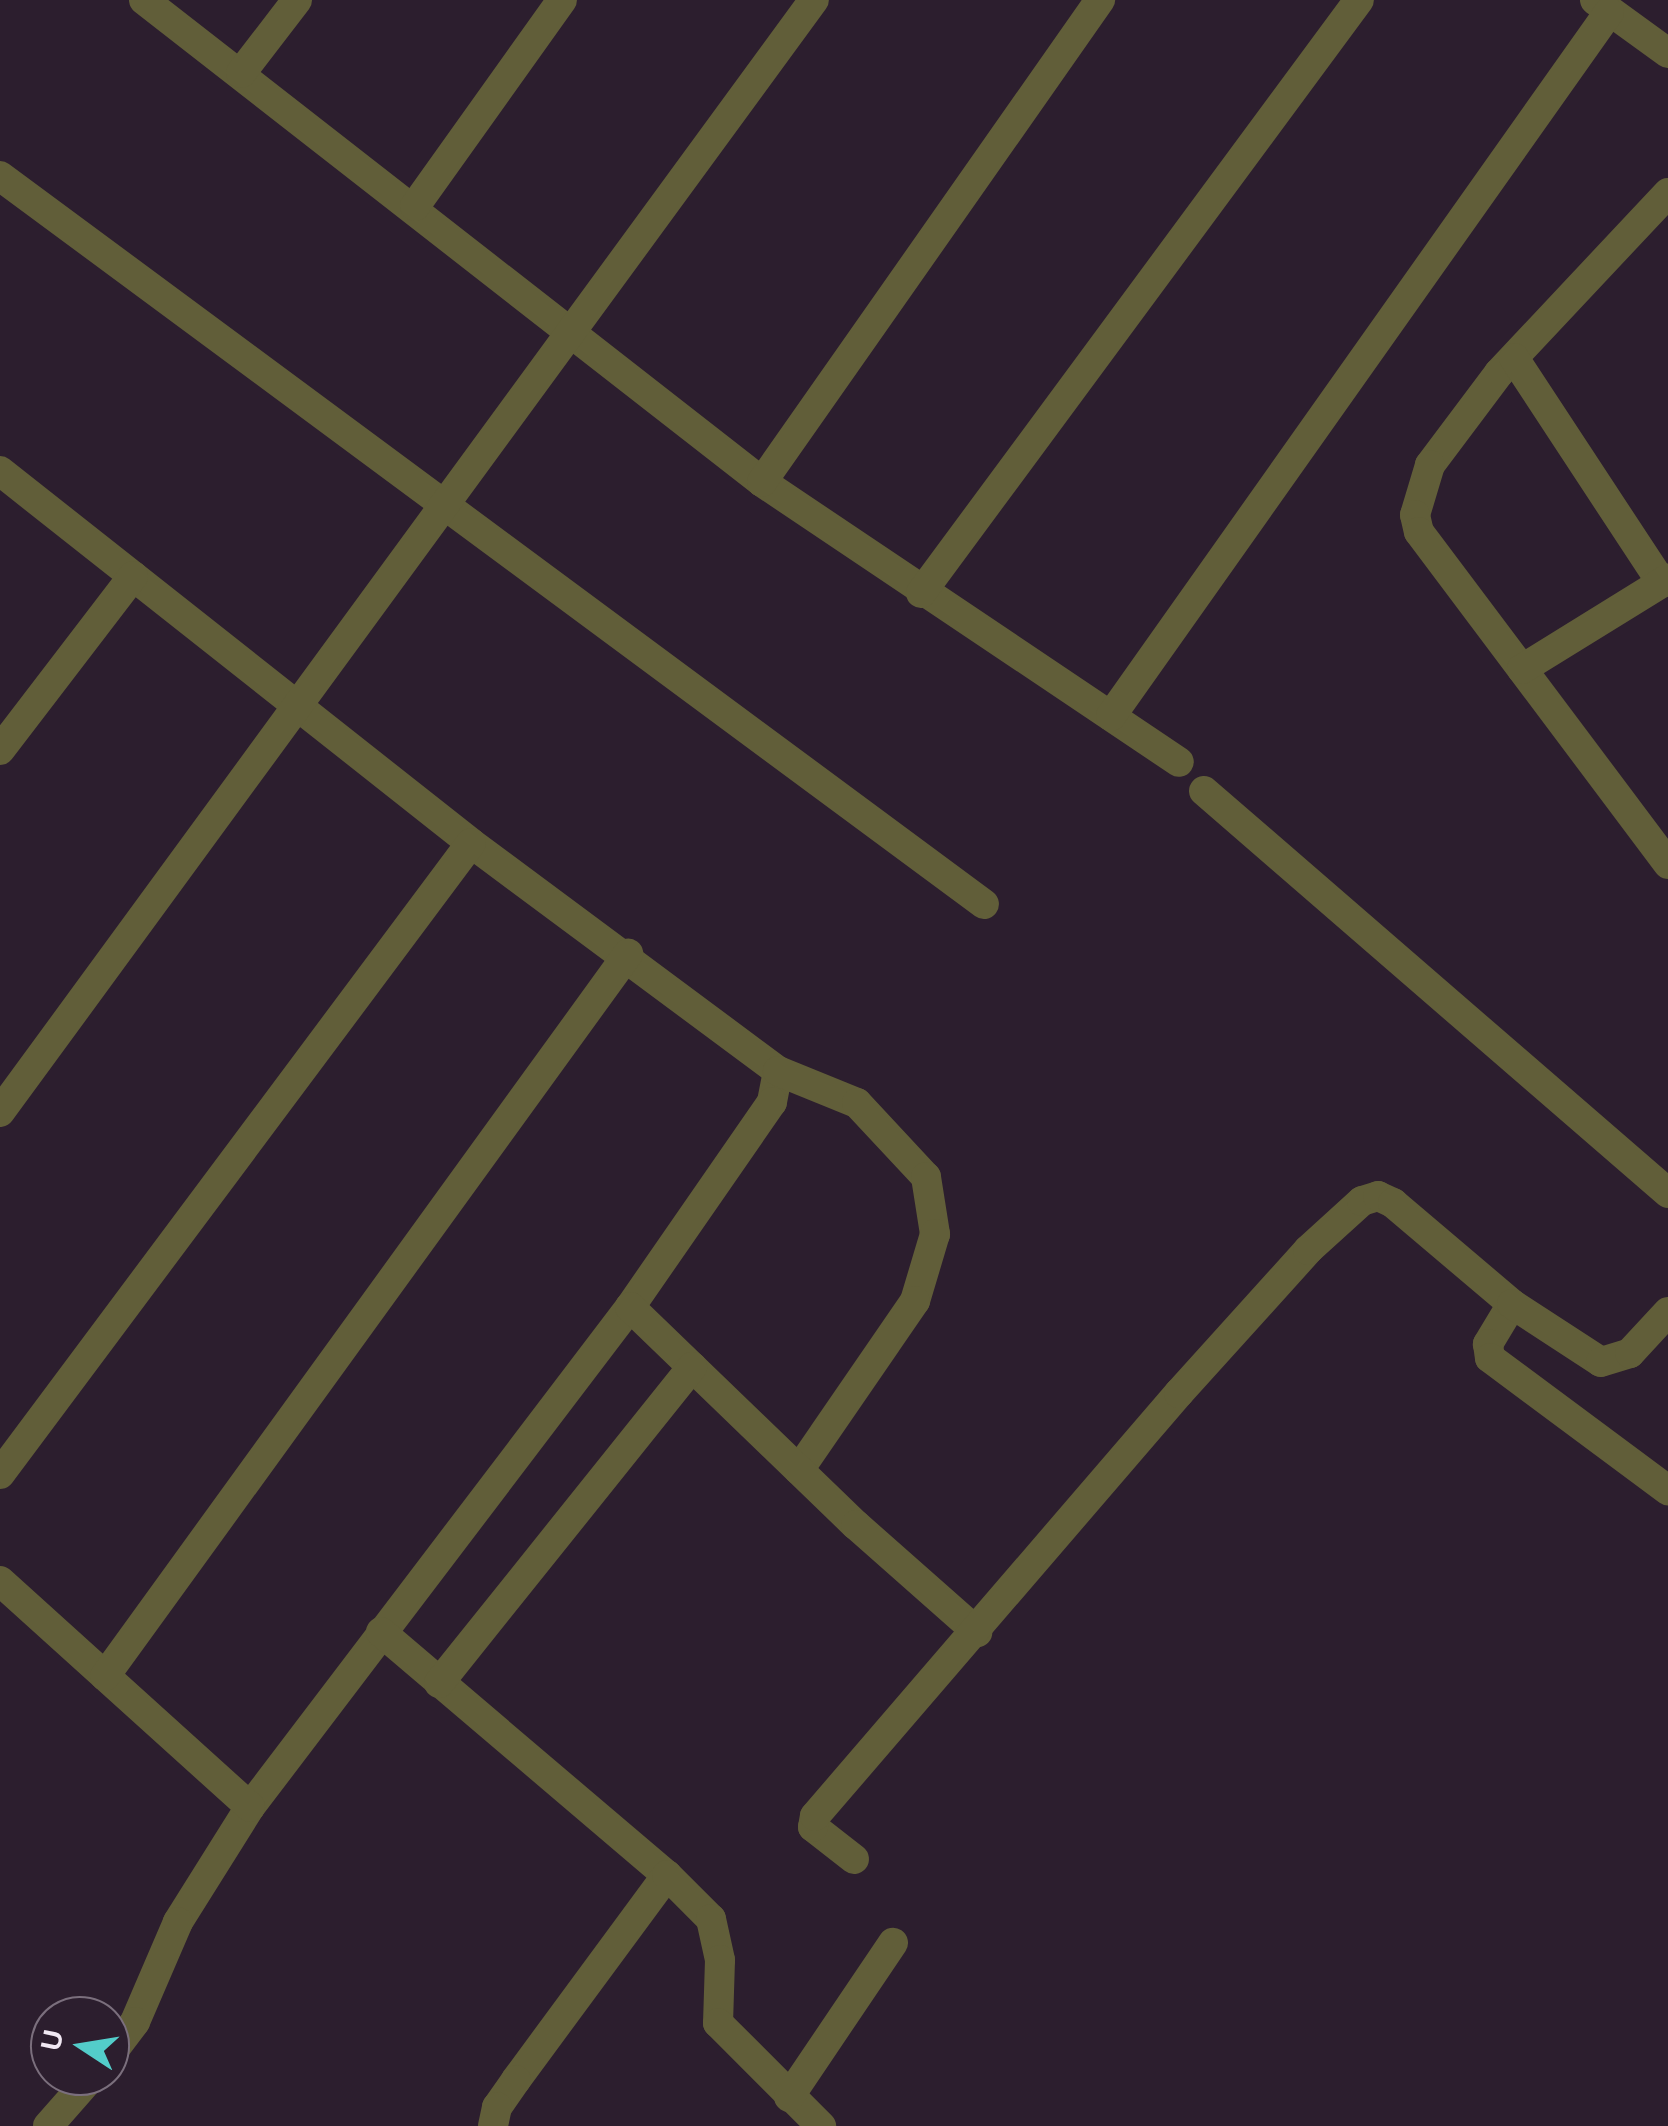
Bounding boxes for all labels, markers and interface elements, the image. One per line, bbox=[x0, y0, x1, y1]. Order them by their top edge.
north arrow bbox=[30, 1996, 130, 2096]
text: U bbox=[35, 2027, 69, 2053]

